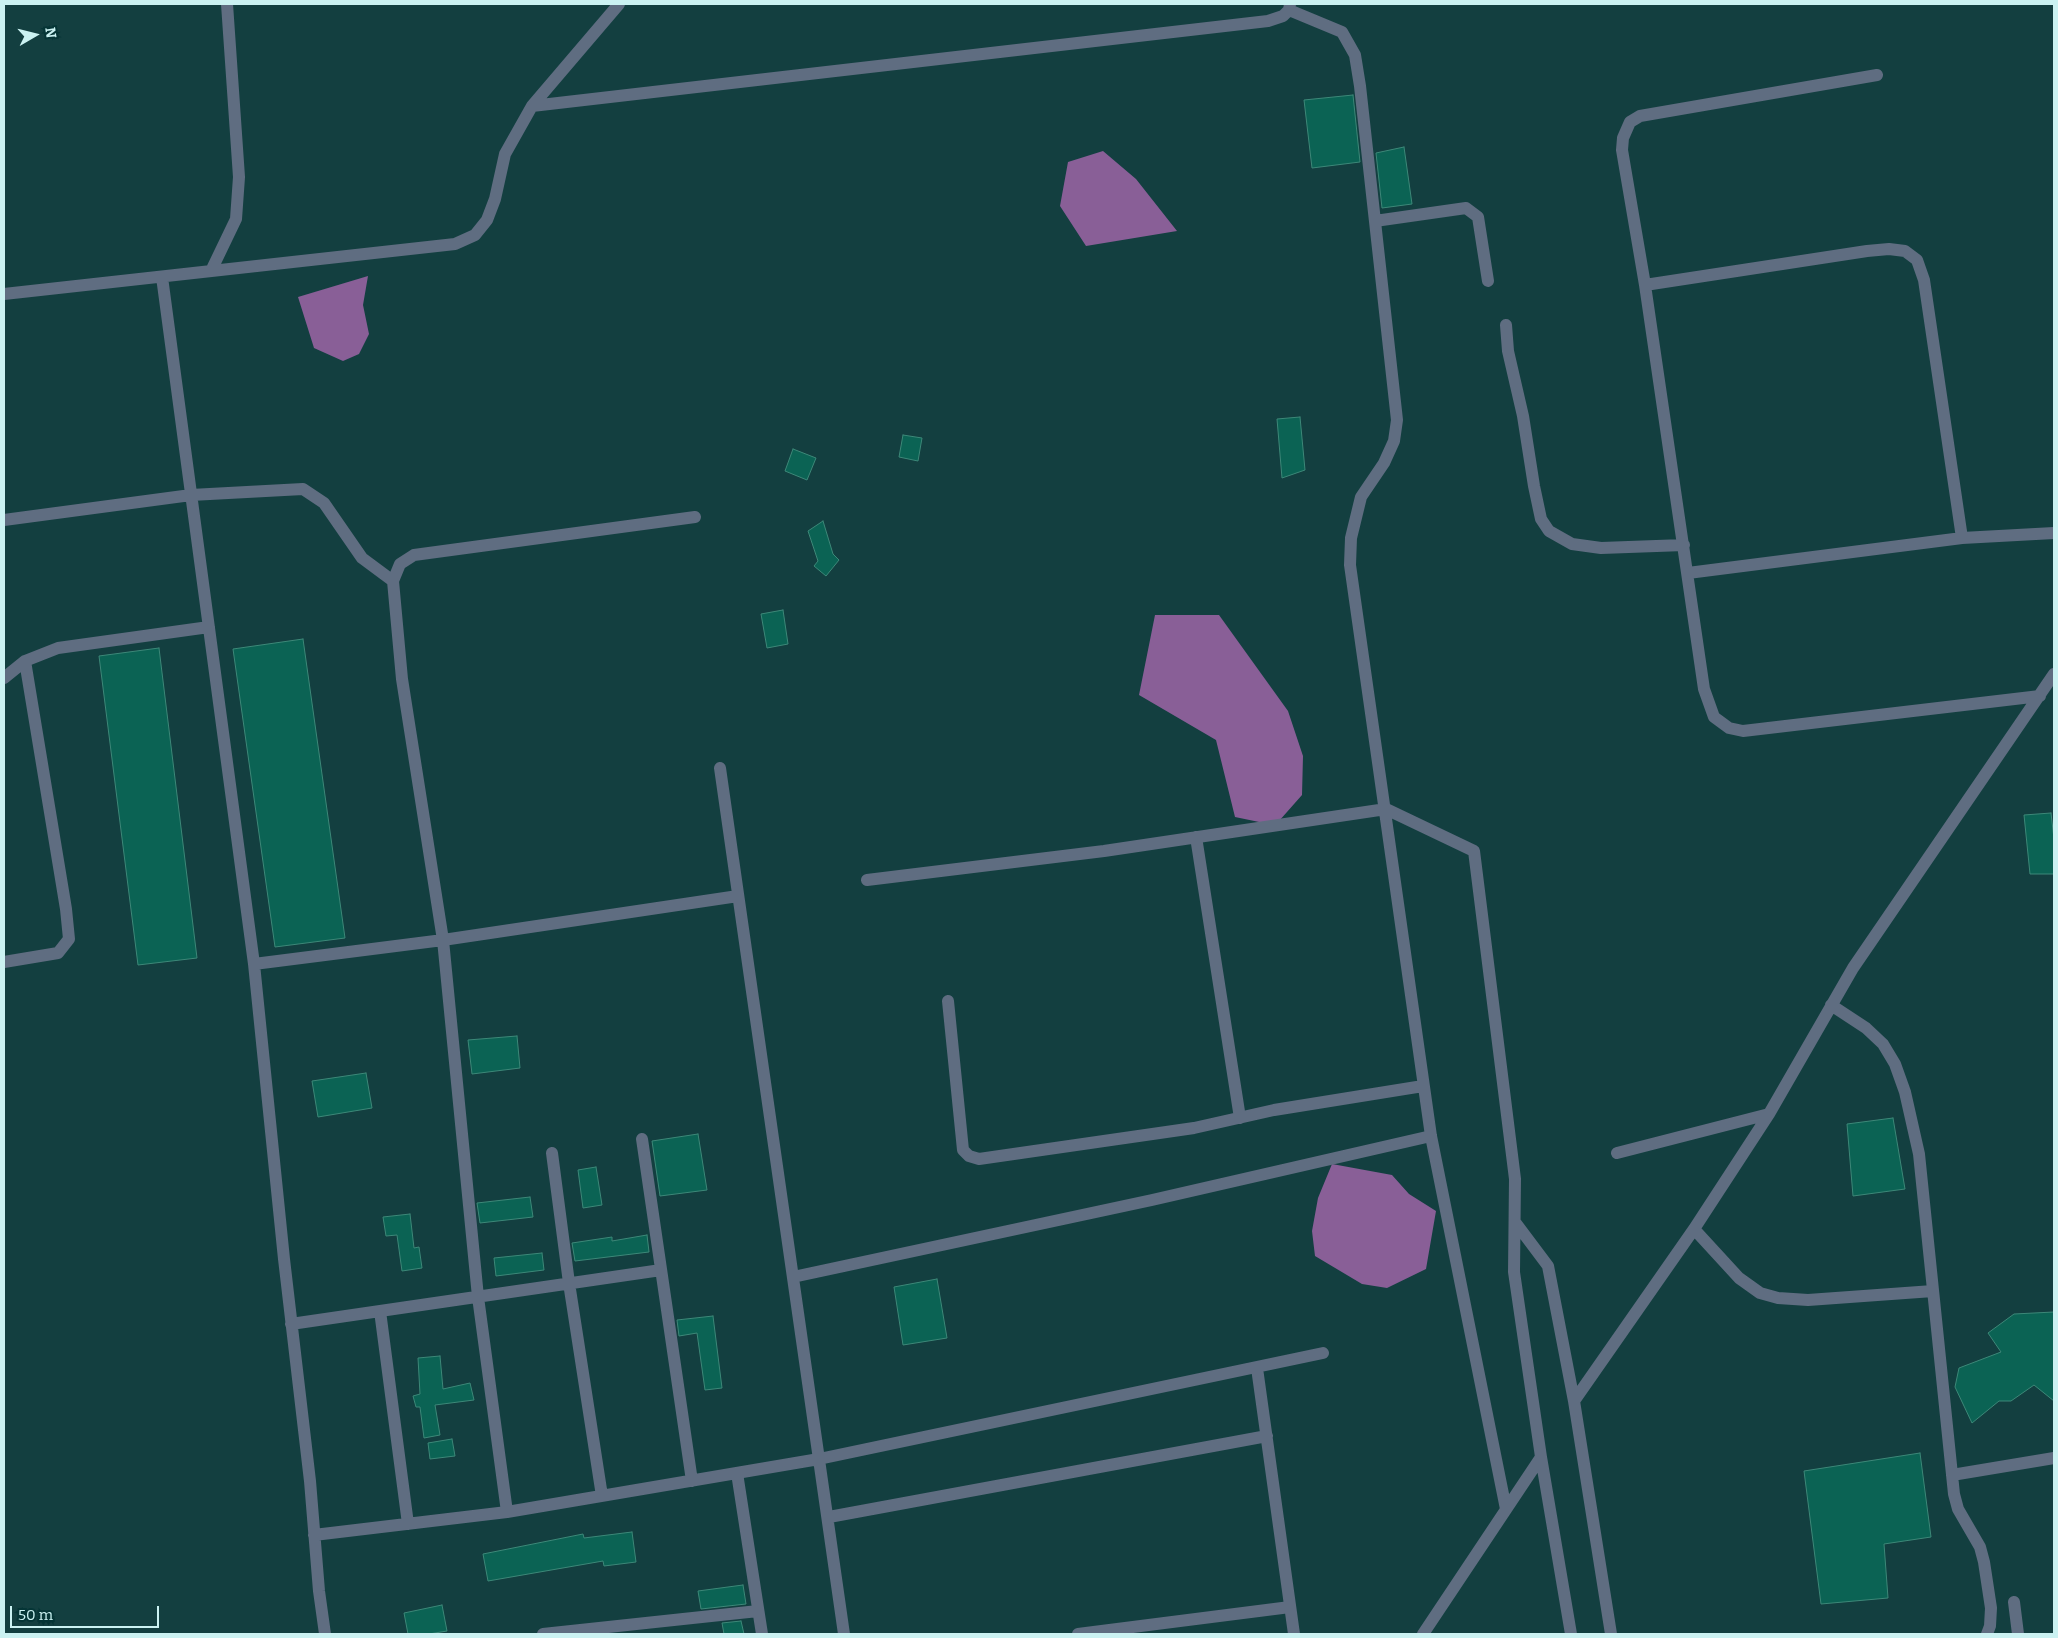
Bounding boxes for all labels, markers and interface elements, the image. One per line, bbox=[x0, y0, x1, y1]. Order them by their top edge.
north arrow bbox=[10, 10, 60, 60]
text: N bbox=[41, 26, 60, 39]
scale bar bbox=[12, 1596, 161, 1628]
text: 50 m bbox=[18, 1606, 53, 1624]

